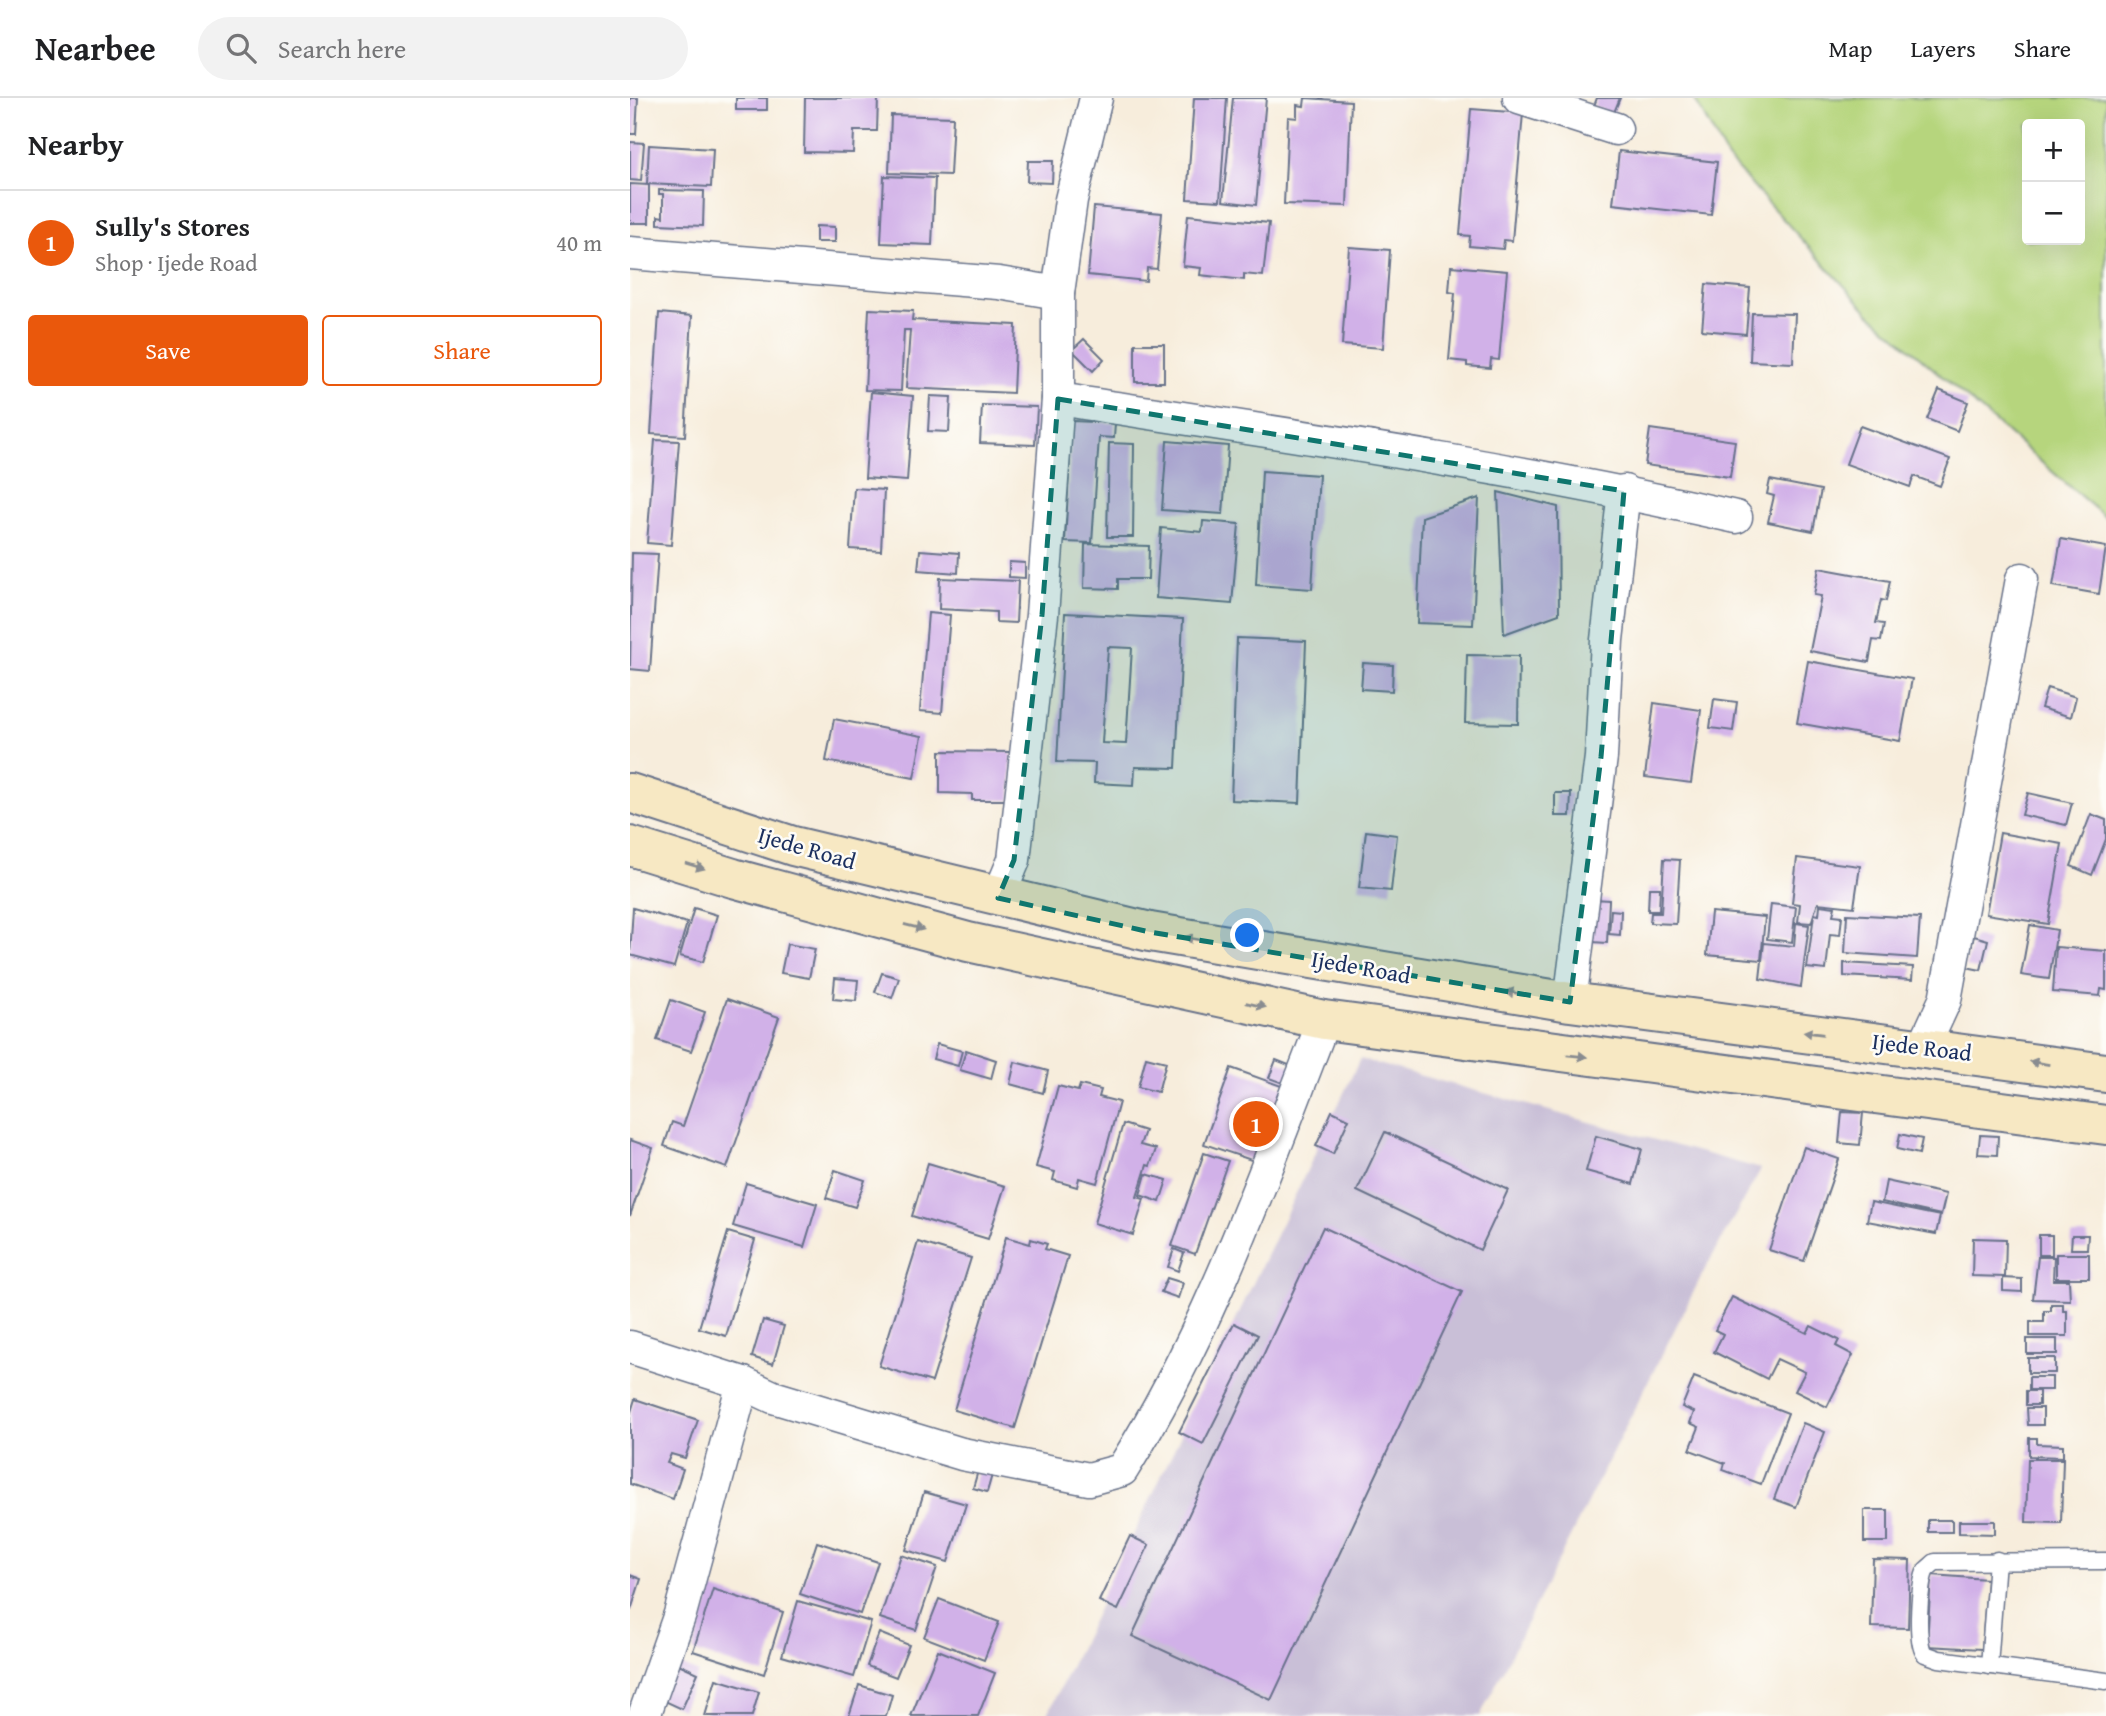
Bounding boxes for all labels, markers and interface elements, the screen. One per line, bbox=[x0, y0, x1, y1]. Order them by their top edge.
search box bbox=[198, 17, 688, 80]
text: Nearbee bbox=[35, 24, 156, 72]
icon: search bbox=[222, 29, 260, 67]
text: Search here bbox=[278, 29, 406, 68]
text: Map bbox=[1829, 31, 1872, 66]
text: Layers bbox=[1910, 31, 1976, 66]
text: Share bbox=[2014, 31, 2071, 66]
map controls bbox=[2022, 119, 2085, 245]
button: + bbox=[2022, 119, 2085, 182]
text: Nearby bbox=[28, 122, 124, 166]
button: − bbox=[2022, 182, 2085, 245]
text: Sully's Stores bbox=[95, 207, 250, 246]
text: 1 bbox=[45, 226, 57, 259]
text: 40 m bbox=[556, 226, 602, 259]
text: Shop · Ijede Road bbox=[95, 246, 258, 279]
button: Save bbox=[28, 315, 308, 386]
button: Share bbox=[322, 315, 602, 386]
street label: Ijede Road bbox=[754, 818, 861, 877]
one-way arrow bbox=[685, 862, 706, 872]
your location bbox=[1230, 918, 1264, 952]
one-way arrow bbox=[904, 923, 925, 933]
one-way arrow bbox=[1183, 933, 1205, 944]
street label: Ijede Road bbox=[1309, 942, 1414, 992]
one-way arrow bbox=[1504, 987, 1526, 998]
one-way arrow bbox=[1245, 999, 1267, 1010]
street label: Ijede Road bbox=[1870, 1024, 1975, 1069]
one-way arrow bbox=[1802, 1027, 1824, 1038]
one-way arrow bbox=[1566, 1050, 1588, 1061]
one-way arrow bbox=[2027, 1057, 2049, 1068]
pin: 1 bbox=[1233, 1098, 1279, 1150]

